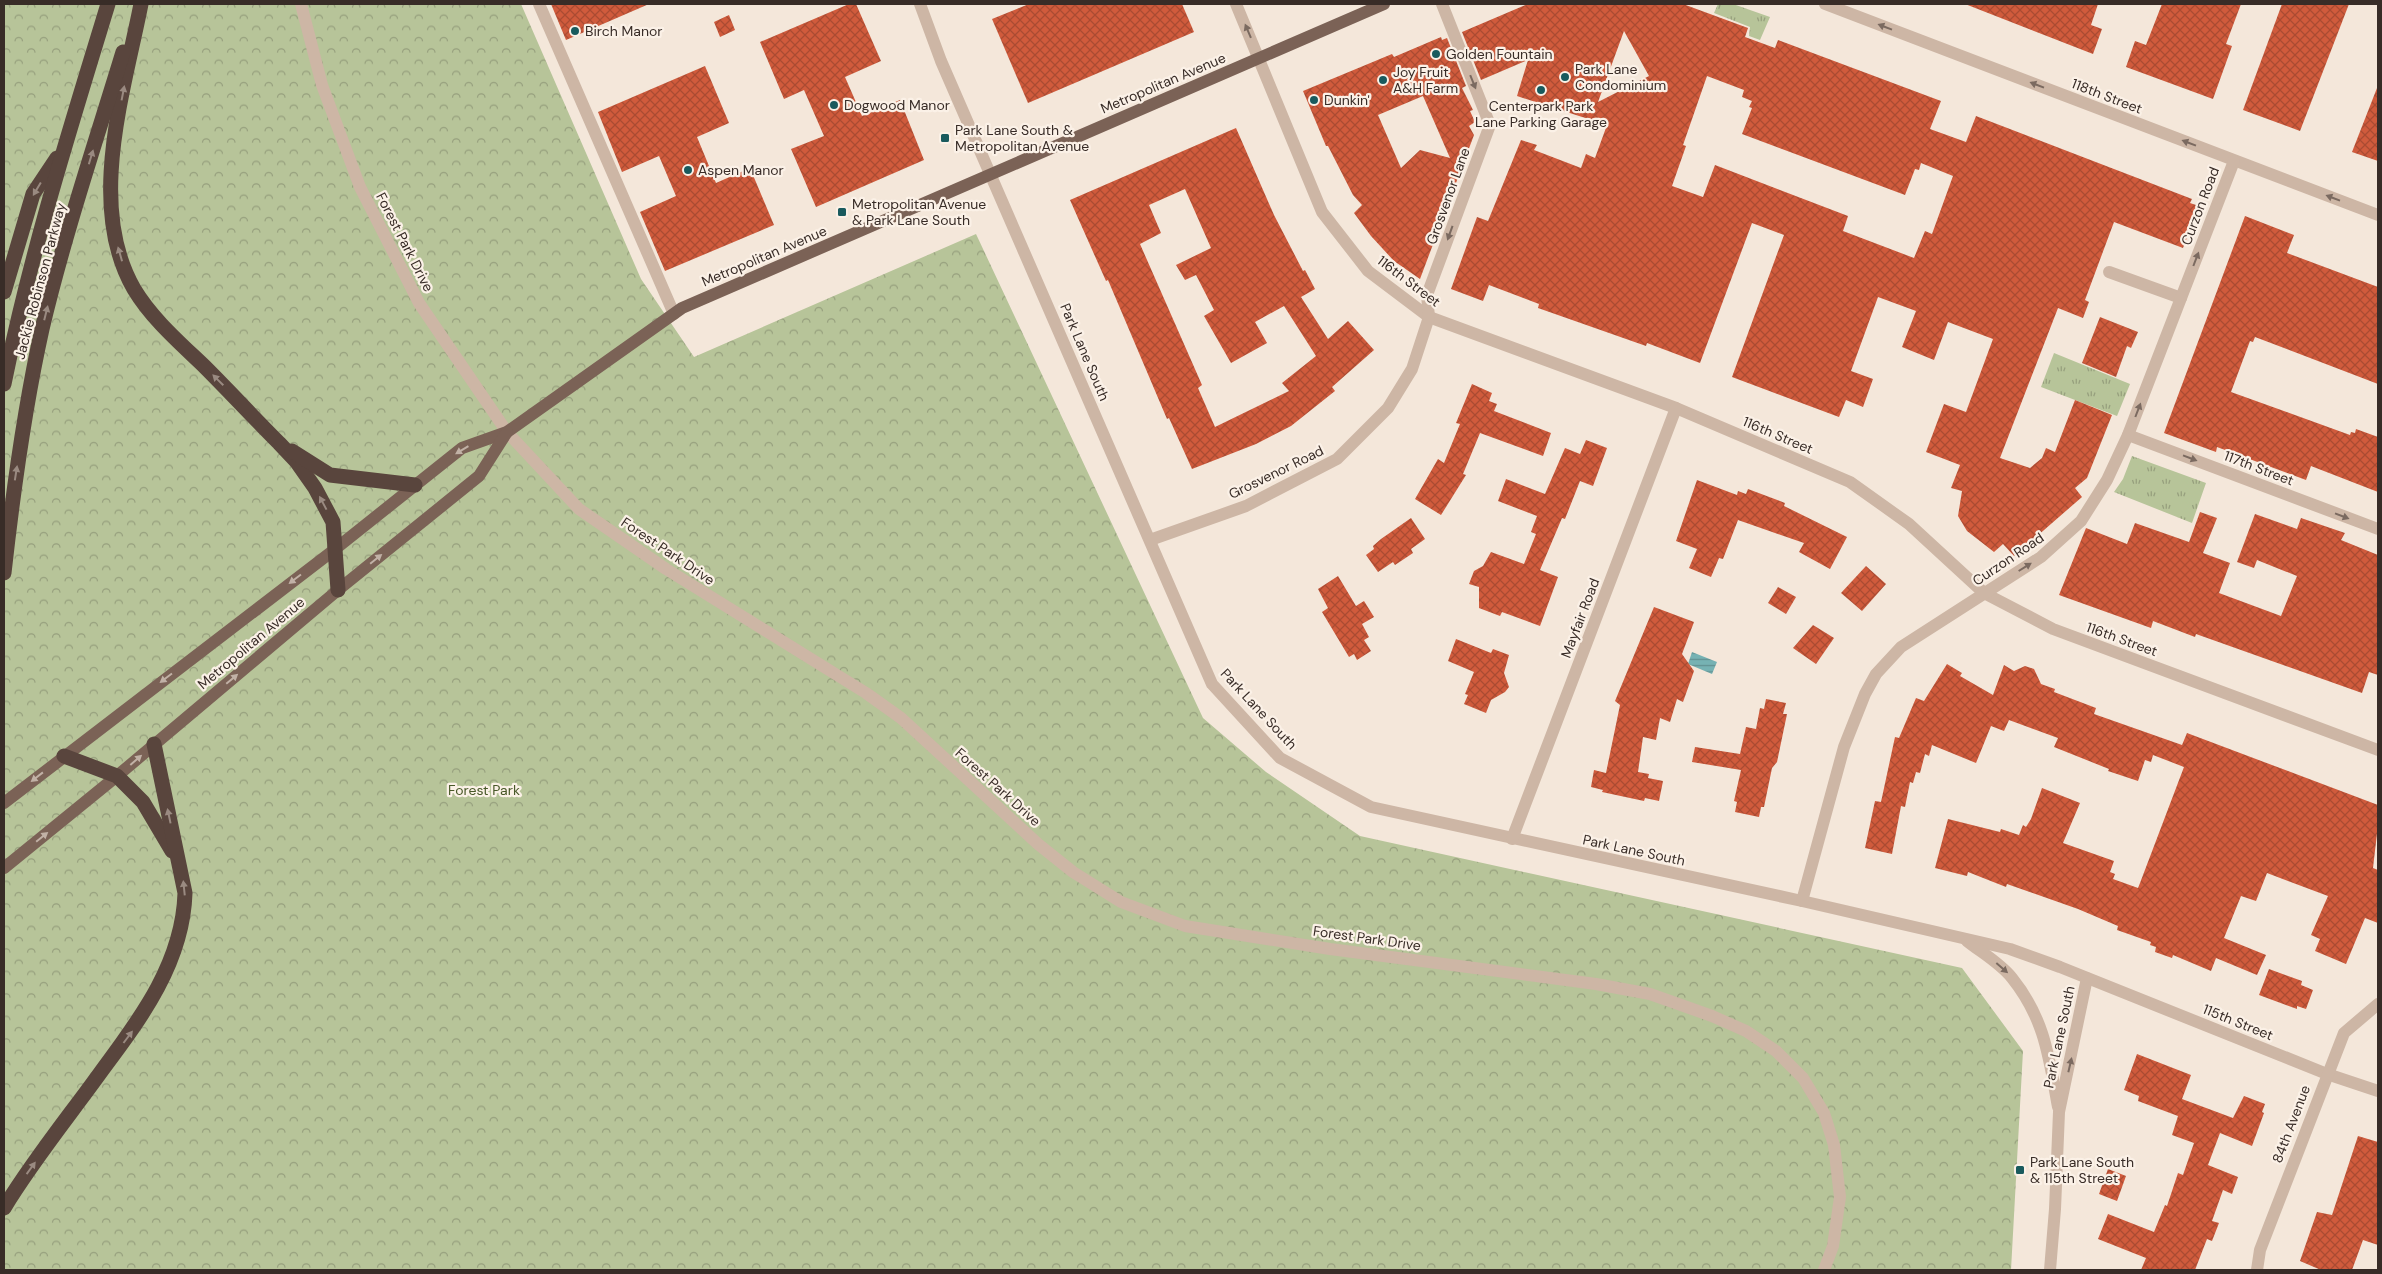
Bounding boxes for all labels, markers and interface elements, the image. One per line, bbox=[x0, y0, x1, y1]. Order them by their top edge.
place label: Birch Manor bbox=[585, 22, 662, 40]
one-way arrow bbox=[1877, 23, 1892, 31]
one-way arrow bbox=[1243, 24, 1251, 38]
marker: Birch Manor bbox=[569, 25, 581, 37]
place label: Golden Fountain bbox=[1446, 45, 1553, 63]
street label: Metropolitan Avenue bbox=[1098, 48, 1228, 118]
marker: Golden Fountain bbox=[1430, 48, 1442, 60]
place label: Park Lane Condominium bbox=[1575, 60, 1666, 94]
place label: Joy Fruit A&H Farm bbox=[1393, 63, 1458, 97]
marker: Park Lane Condominium bbox=[1559, 71, 1571, 83]
marker: Joy Fruit A&H Farm bbox=[1377, 74, 1389, 86]
one-way arrow bbox=[1469, 74, 1477, 89]
street label: 118th Street bbox=[2069, 74, 2145, 118]
one-way arrow bbox=[2029, 81, 2044, 89]
marker: Centerpark Park Lane Parking Garage bbox=[1535, 84, 1547, 96]
one-way arrow bbox=[120, 85, 128, 101]
place label: Dunkin' bbox=[1324, 91, 1370, 109]
marker: Dunkin' bbox=[1308, 94, 1320, 106]
place label: Dogwood Manor bbox=[844, 96, 950, 114]
place label: Centerpark Park Lane Parking Garage bbox=[1475, 97, 1607, 131]
marker: Dogwood Manor bbox=[828, 99, 840, 111]
place label: Park Lane South & Metropolitan Avenue bbox=[955, 121, 1089, 155]
marker: Park Lane South & Metropolitan Avenue bbox=[939, 132, 951, 144]
one-way arrow bbox=[2181, 139, 2196, 146]
street label: Grosvenor Lane bbox=[1422, 145, 1474, 247]
one-way arrow bbox=[87, 149, 95, 164]
place label: Aspen Manor bbox=[698, 161, 784, 179]
marker: Aspen Manor bbox=[682, 164, 694, 176]
street label: Curzon Road bbox=[2177, 164, 2223, 248]
one-way arrow bbox=[32, 183, 41, 196]
street label: Forest Park Drive bbox=[372, 189, 438, 295]
one-way arrow bbox=[2325, 194, 2340, 201]
place label: Metropolitan Avenue & Park Lane South bbox=[852, 195, 986, 229]
street label: Jackie Robinson Parkway bbox=[10, 200, 70, 361]
marker: Metropolitan Avenue & Park Lane South bbox=[836, 206, 848, 218]
street label: Metropolitan Avenue bbox=[699, 221, 829, 291]
one-way arrow bbox=[1446, 226, 1453, 241]
one-way arrow bbox=[115, 246, 123, 261]
street label: 116th Street bbox=[1374, 251, 1444, 311]
one-way arrow bbox=[2193, 251, 2200, 266]
street label: Park Lane South bbox=[1056, 301, 1114, 403]
one-way arrow bbox=[42, 306, 50, 321]
one-way arrow bbox=[212, 375, 224, 387]
one-way arrow bbox=[2134, 402, 2142, 417]
street label: 116th Street bbox=[1740, 412, 1816, 458]
street label: Grosvenor Road bbox=[1226, 441, 1326, 503]
one-way arrow bbox=[455, 445, 468, 454]
street label: 117th Street bbox=[2222, 446, 2296, 490]
one-way arrow bbox=[2183, 454, 2198, 462]
one-way arrow bbox=[13, 464, 21, 480]
one-way arrow bbox=[319, 496, 327, 511]
one-way arrow bbox=[2335, 512, 2349, 520]
street label: Forest Park Drive bbox=[618, 513, 718, 589]
street label: Curzon Road bbox=[1969, 529, 2047, 589]
one-way arrow bbox=[369, 554, 382, 565]
one-way arrow bbox=[2019, 562, 2032, 572]
one-way arrow bbox=[289, 574, 302, 585]
street label: Mayfair Road bbox=[1557, 576, 1603, 660]
street label: Metropolitan Avenue bbox=[194, 593, 308, 693]
street label: 116th Street bbox=[2084, 618, 2160, 660]
street label: Park Lane South bbox=[1217, 665, 1301, 753]
one-way arrow bbox=[159, 673, 173, 683]
one-way arrow bbox=[225, 673, 238, 684]
street label: Forest Park Drive bbox=[952, 744, 1044, 830]
one-way arrow bbox=[129, 754, 141, 766]
one-way arrow bbox=[30, 772, 44, 782]
park label: Forest Park bbox=[448, 781, 520, 799]
one-way arrow bbox=[165, 808, 173, 823]
street label: Park Lane South bbox=[1581, 830, 1687, 870]
one-way arrow bbox=[35, 832, 48, 843]
one-way arrow bbox=[180, 880, 188, 896]
street label: Forest Park Drive bbox=[1312, 922, 1422, 954]
one-way arrow bbox=[1995, 962, 2007, 974]
street label: Park Lane South bbox=[2039, 984, 2079, 1090]
street label: 115th Street bbox=[2200, 1000, 2276, 1044]
one-way arrow bbox=[122, 1031, 133, 1044]
one-way arrow bbox=[2066, 1057, 2074, 1072]
street label: 84th Avenue bbox=[2268, 1083, 2314, 1165]
place label: Park Lane South & 115th Street bbox=[2030, 1153, 2134, 1187]
one-way arrow bbox=[26, 1161, 36, 1175]
marker: Park Lane South & 115th Street bbox=[2014, 1164, 2026, 1176]

